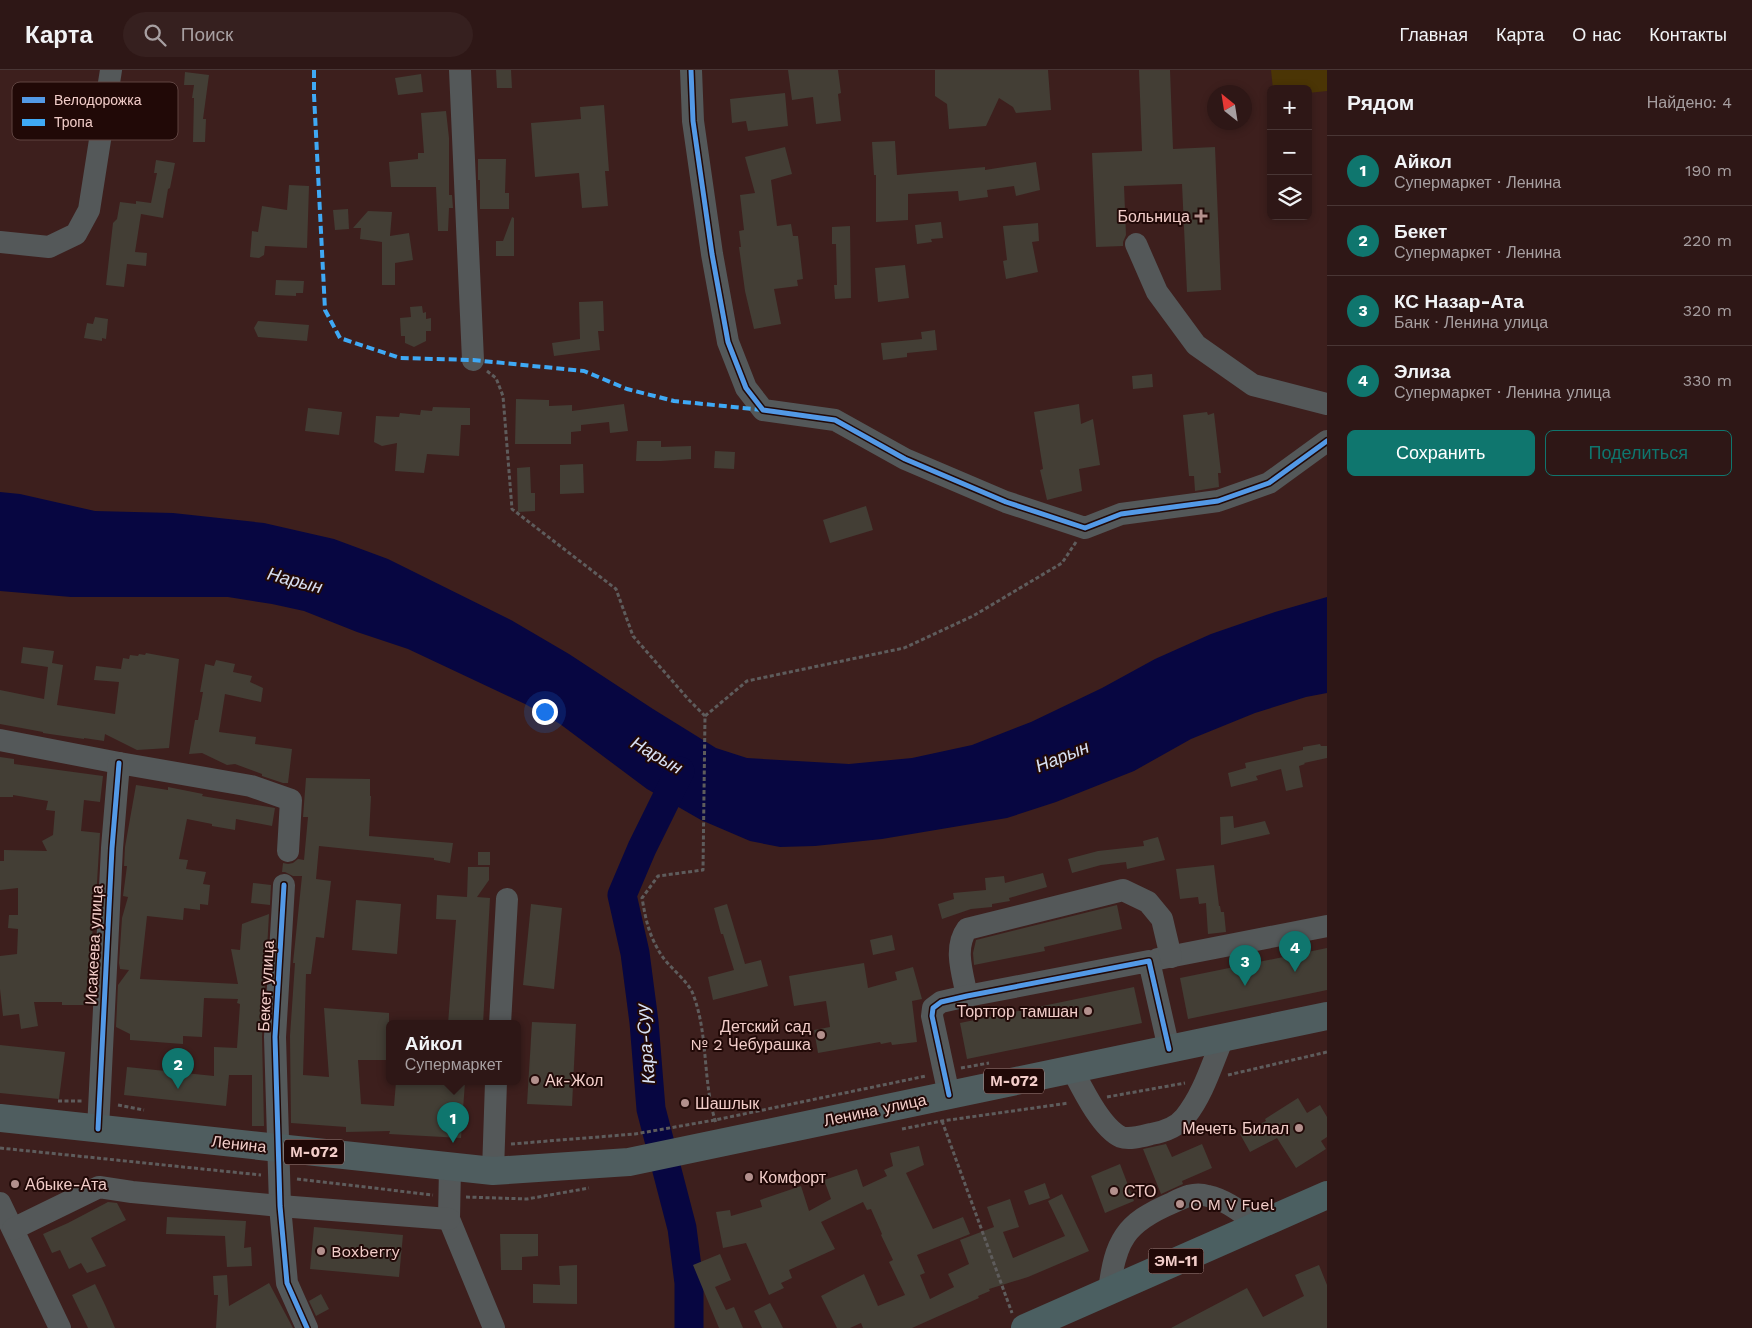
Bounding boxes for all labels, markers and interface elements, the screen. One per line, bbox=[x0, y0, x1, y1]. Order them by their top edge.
search box bbox=[123, 12, 473, 57]
text: Карта bbox=[25, 21, 93, 49]
icon: search bbox=[141, 21, 169, 49]
text: Поиск bbox=[181, 23, 233, 46]
text: Главная bbox=[1399, 24, 1468, 45]
text: Карта bbox=[1496, 24, 1544, 45]
text: О нас bbox=[1572, 24, 1621, 45]
text: Контакты bbox=[1649, 24, 1727, 45]
legend bbox=[12, 82, 178, 140]
north arrow bbox=[1207, 85, 1252, 130]
map controls bbox=[1267, 85, 1312, 220]
button: + bbox=[1267, 85, 1312, 130]
text: Рядом bbox=[1347, 90, 1414, 115]
text: Велодорожка bbox=[54, 92, 142, 108]
text: Найдено: 4 bbox=[1647, 93, 1732, 112]
text: Тропа bbox=[54, 114, 93, 130]
button: − bbox=[1267, 130, 1312, 175]
text: Айкол bbox=[1394, 150, 1452, 173]
text: 1 bbox=[1360, 161, 1366, 180]
text: 190 m bbox=[1685, 161, 1732, 180]
text: Супермаркет · Ленина bbox=[1394, 173, 1561, 192]
button: layers bbox=[1267, 175, 1312, 220]
place label: Больница bbox=[1117, 207, 1190, 226]
marker: Больница bbox=[1194, 209, 1208, 223]
text: Бекет bbox=[1394, 220, 1447, 243]
text: 2 bbox=[1358, 231, 1368, 250]
text: 220 m bbox=[1683, 231, 1732, 250]
text: Супермаркет · Ленина bbox=[1394, 243, 1561, 262]
text: КС Назар-Ата bbox=[1394, 290, 1524, 313]
text: 3 bbox=[1358, 301, 1368, 320]
text: 320 m bbox=[1683, 301, 1732, 320]
text: Банк · Ленина улица bbox=[1394, 313, 1548, 332]
text: Элиза bbox=[1394, 360, 1451, 383]
text: 4 bbox=[1358, 371, 1368, 390]
text: 330 m bbox=[1683, 371, 1732, 390]
text: Супермаркет · Ленина улица bbox=[1394, 383, 1611, 402]
button: Сохранить bbox=[1347, 430, 1535, 476]
button: Поделиться bbox=[1545, 430, 1732, 476]
water label: Нарын bbox=[265, 563, 325, 597]
your location bbox=[532, 699, 558, 725]
water label: Нарын bbox=[627, 732, 687, 778]
water label: Нарын bbox=[1032, 736, 1092, 776]
street label: Исакеева улица bbox=[81, 884, 107, 1005]
pin: 4 bbox=[1279, 931, 1311, 972]
street label: Бекет улица bbox=[254, 940, 278, 1032]
pin: 3 bbox=[1229, 945, 1261, 986]
water label: Кара-Суу bbox=[631, 1002, 659, 1085]
place label: Торттор тамшан bbox=[957, 1002, 1078, 1021]
marker: Торттор тамшан bbox=[1082, 1005, 1094, 1017]
place label: Детский сад № 2 Чебурашка bbox=[690, 1017, 812, 1054]
popup bbox=[386, 1020, 521, 1085]
marker: Детский сад № 2 Чебурашка bbox=[815, 1029, 827, 1041]
text: Айкол bbox=[405, 1032, 463, 1055]
pin: 2 bbox=[162, 1048, 194, 1089]
text: Супермаркет bbox=[405, 1055, 502, 1074]
road number: М-072 bbox=[984, 1068, 1044, 1094]
place label: Ак-Жол bbox=[545, 1071, 603, 1090]
marker: Ак-Жол bbox=[529, 1074, 541, 1086]
street label: Ленина улица bbox=[822, 1090, 928, 1130]
place label: Шашлык bbox=[695, 1094, 760, 1113]
marker: Шашлык bbox=[679, 1097, 691, 1109]
pin: 1 bbox=[437, 1102, 469, 1143]
place label: Мечеть Билал bbox=[1182, 1119, 1289, 1138]
marker: Мечеть Билал bbox=[1293, 1122, 1305, 1134]
street label: Ленина bbox=[211, 1132, 267, 1156]
road number: М-072 bbox=[284, 1140, 344, 1164]
place label: Комфорт bbox=[759, 1168, 827, 1187]
marker: Комфорт bbox=[743, 1171, 755, 1183]
place label: Абыке-Ата bbox=[25, 1175, 107, 1194]
marker: Абыке-Ата bbox=[9, 1178, 21, 1190]
place label: СТО bbox=[1124, 1182, 1157, 1201]
marker: СТО bbox=[1108, 1185, 1120, 1197]
place label: O M V Fuel bbox=[1190, 1195, 1274, 1214]
marker: O M V Fuel bbox=[1174, 1198, 1186, 1210]
place label: Boxberry bbox=[331, 1242, 401, 1261]
marker: Boxberry bbox=[315, 1245, 327, 1257]
road number: ЭМ-11 bbox=[1148, 1248, 1204, 1274]

